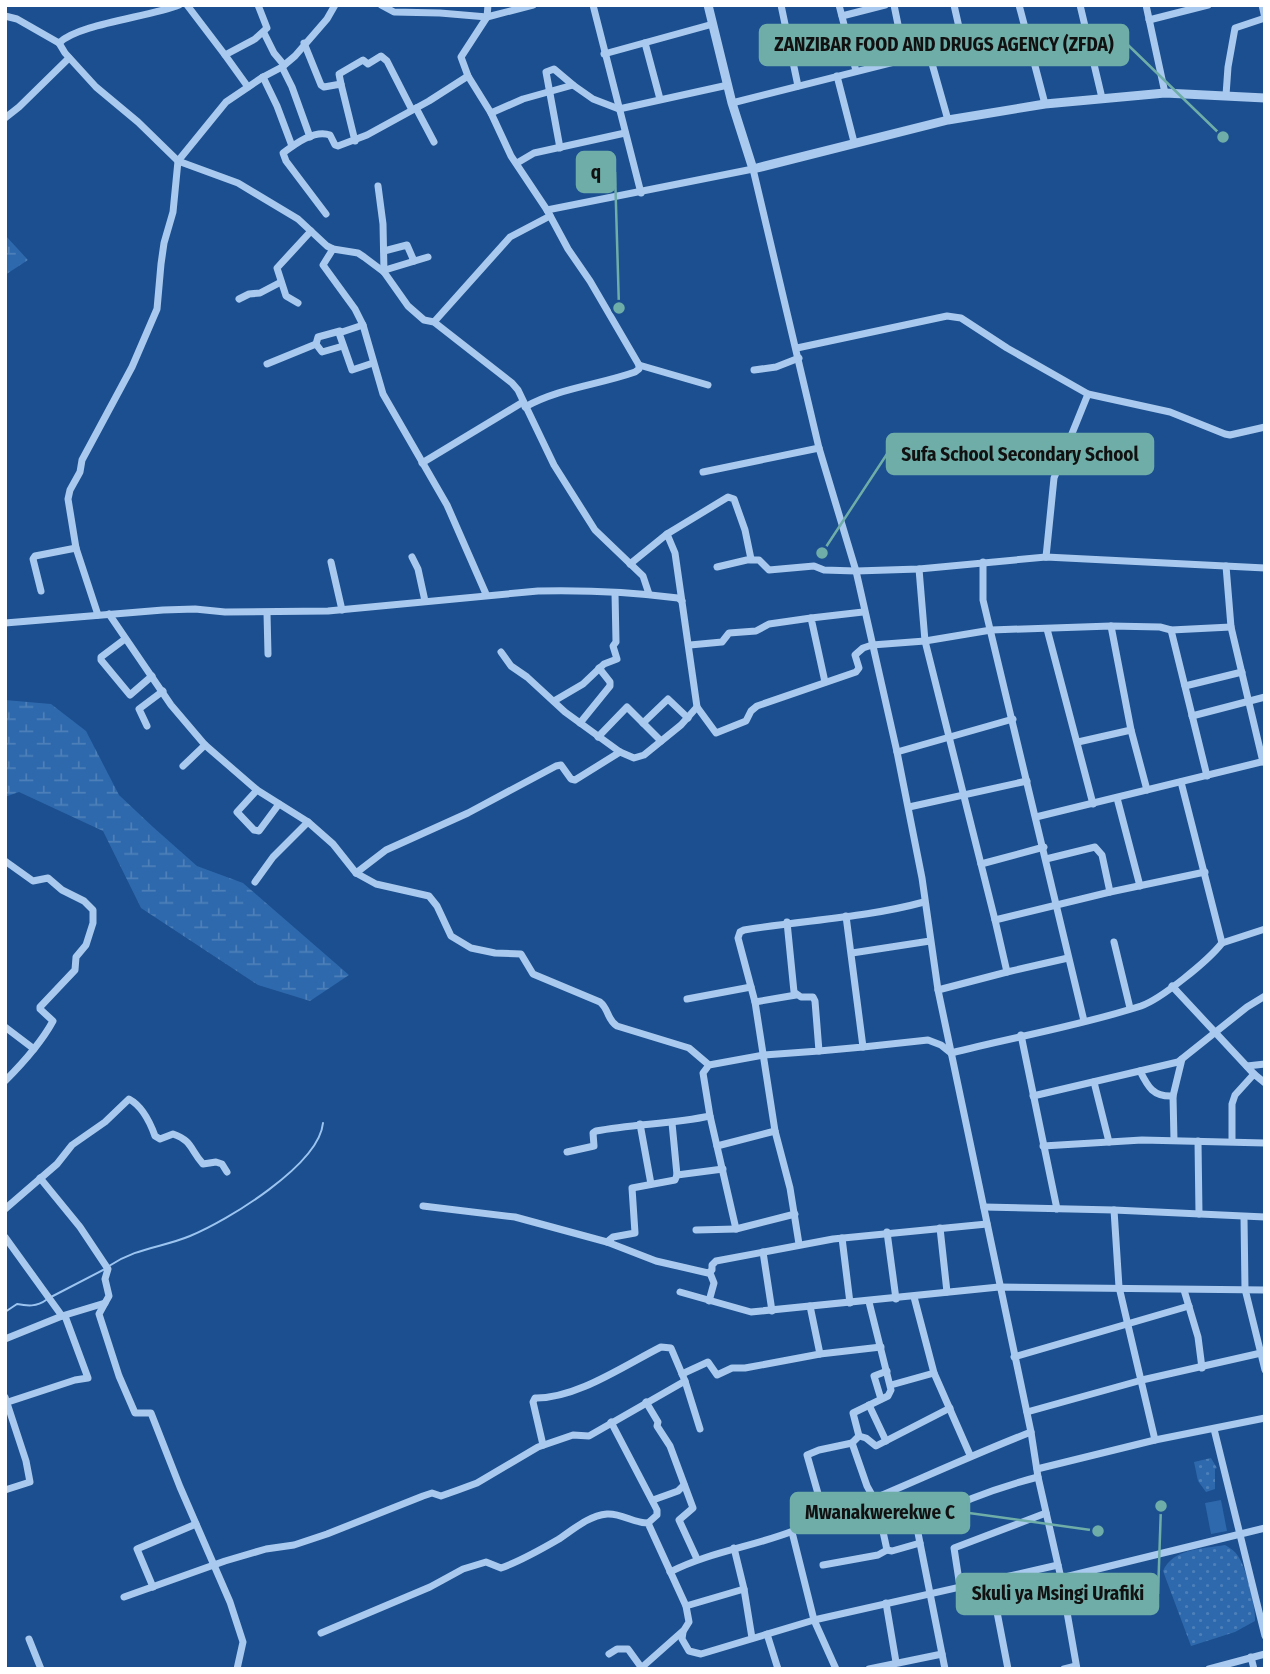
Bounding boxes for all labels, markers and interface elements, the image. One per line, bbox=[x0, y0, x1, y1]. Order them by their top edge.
callout: ZANZIBAR FOOD AND DRUGS AGENCY (ZFDA) bbox=[760, 25, 1128, 65]
text: ZANZIBAR FOOD AND DRUGS AGENCY (ZFDA) bbox=[774, 33, 1114, 56]
callout: q bbox=[577, 152, 615, 192]
text: q bbox=[591, 161, 601, 184]
callout: Sufa School Secondary School bbox=[887, 434, 1153, 474]
text: Sufa School Secondary School bbox=[901, 443, 1139, 466]
callout: Mwanakwerekwe C bbox=[791, 1493, 969, 1533]
text: Mwanakwerekwe C bbox=[805, 1501, 955, 1524]
callout: Skuli ya Msingi Urafiki bbox=[957, 1574, 1158, 1614]
text: Skuli ya Msingi Urafiki bbox=[972, 1582, 1144, 1605]

